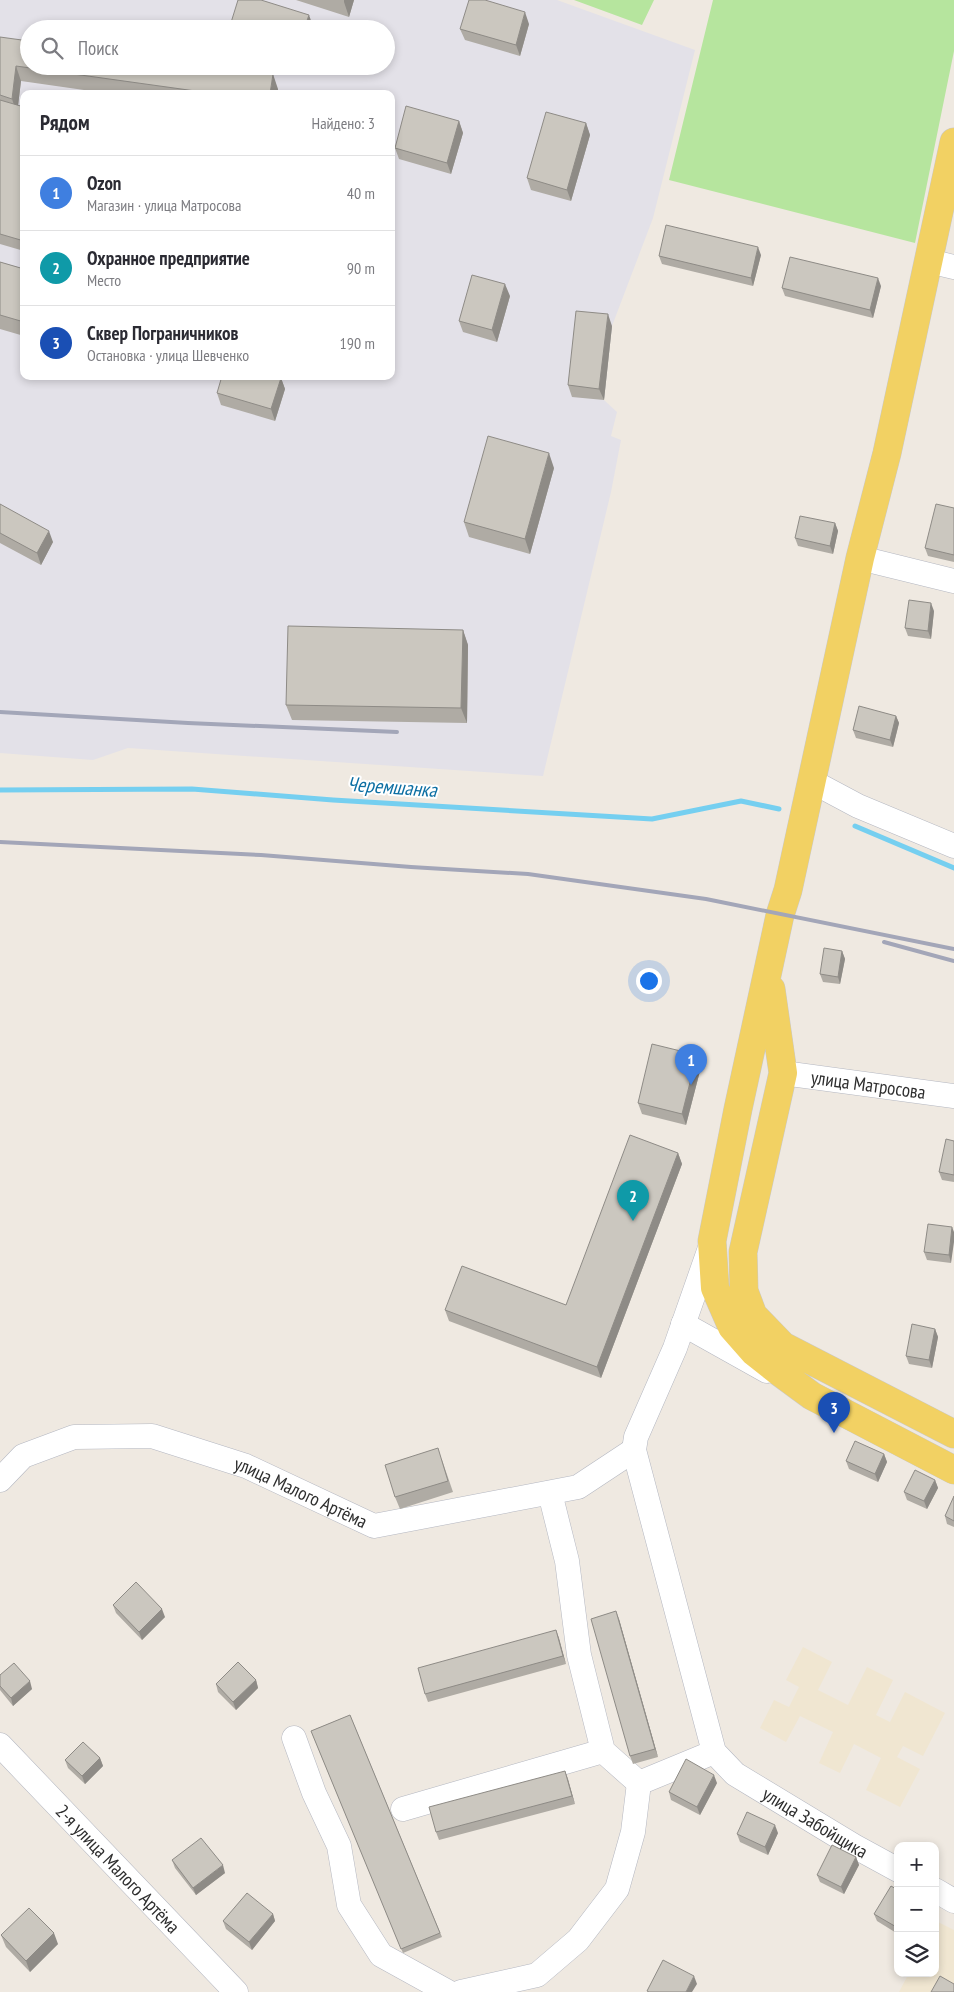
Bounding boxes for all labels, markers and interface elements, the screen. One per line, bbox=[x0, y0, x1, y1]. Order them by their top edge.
search box bbox=[20, 20, 395, 75]
icon: search bbox=[38, 34, 66, 62]
text: Поиск bbox=[78, 36, 119, 60]
text: Рядом bbox=[40, 109, 90, 136]
text: Найдено: 3 bbox=[312, 113, 375, 133]
text: Ozon bbox=[87, 171, 121, 195]
text: 1 bbox=[52, 183, 60, 203]
text: 40 m bbox=[347, 183, 375, 203]
text: Магазин · улица Матросова bbox=[87, 195, 241, 215]
text: Охранное предприятие bbox=[87, 246, 250, 270]
text: 2 bbox=[52, 258, 60, 278]
text: 90 m bbox=[347, 258, 375, 278]
text: Место bbox=[87, 270, 121, 290]
text: Сквер Пограничников bbox=[87, 321, 238, 345]
text: 3 bbox=[52, 333, 60, 353]
text: 190 m bbox=[340, 333, 375, 353]
text: Остановка · улица Шевченко bbox=[87, 345, 249, 365]
water label: Черемшанка bbox=[346, 771, 439, 803]
your location bbox=[636, 968, 662, 994]
pin: 1 bbox=[675, 1044, 707, 1085]
street label: улица Матросова bbox=[810, 1065, 927, 1104]
pin: 2 bbox=[617, 1180, 649, 1221]
pin: 3 bbox=[818, 1392, 850, 1433]
street label: улица Малого Артёма bbox=[231, 1451, 371, 1533]
street label: улица Забойщика bbox=[758, 1782, 872, 1863]
street label: 2-я улица Малого Артёма bbox=[51, 1799, 185, 1938]
map controls bbox=[894, 1842, 939, 1977]
button: + bbox=[894, 1842, 939, 1887]
button: − bbox=[894, 1887, 939, 1932]
button: layers bbox=[894, 1932, 939, 1977]

